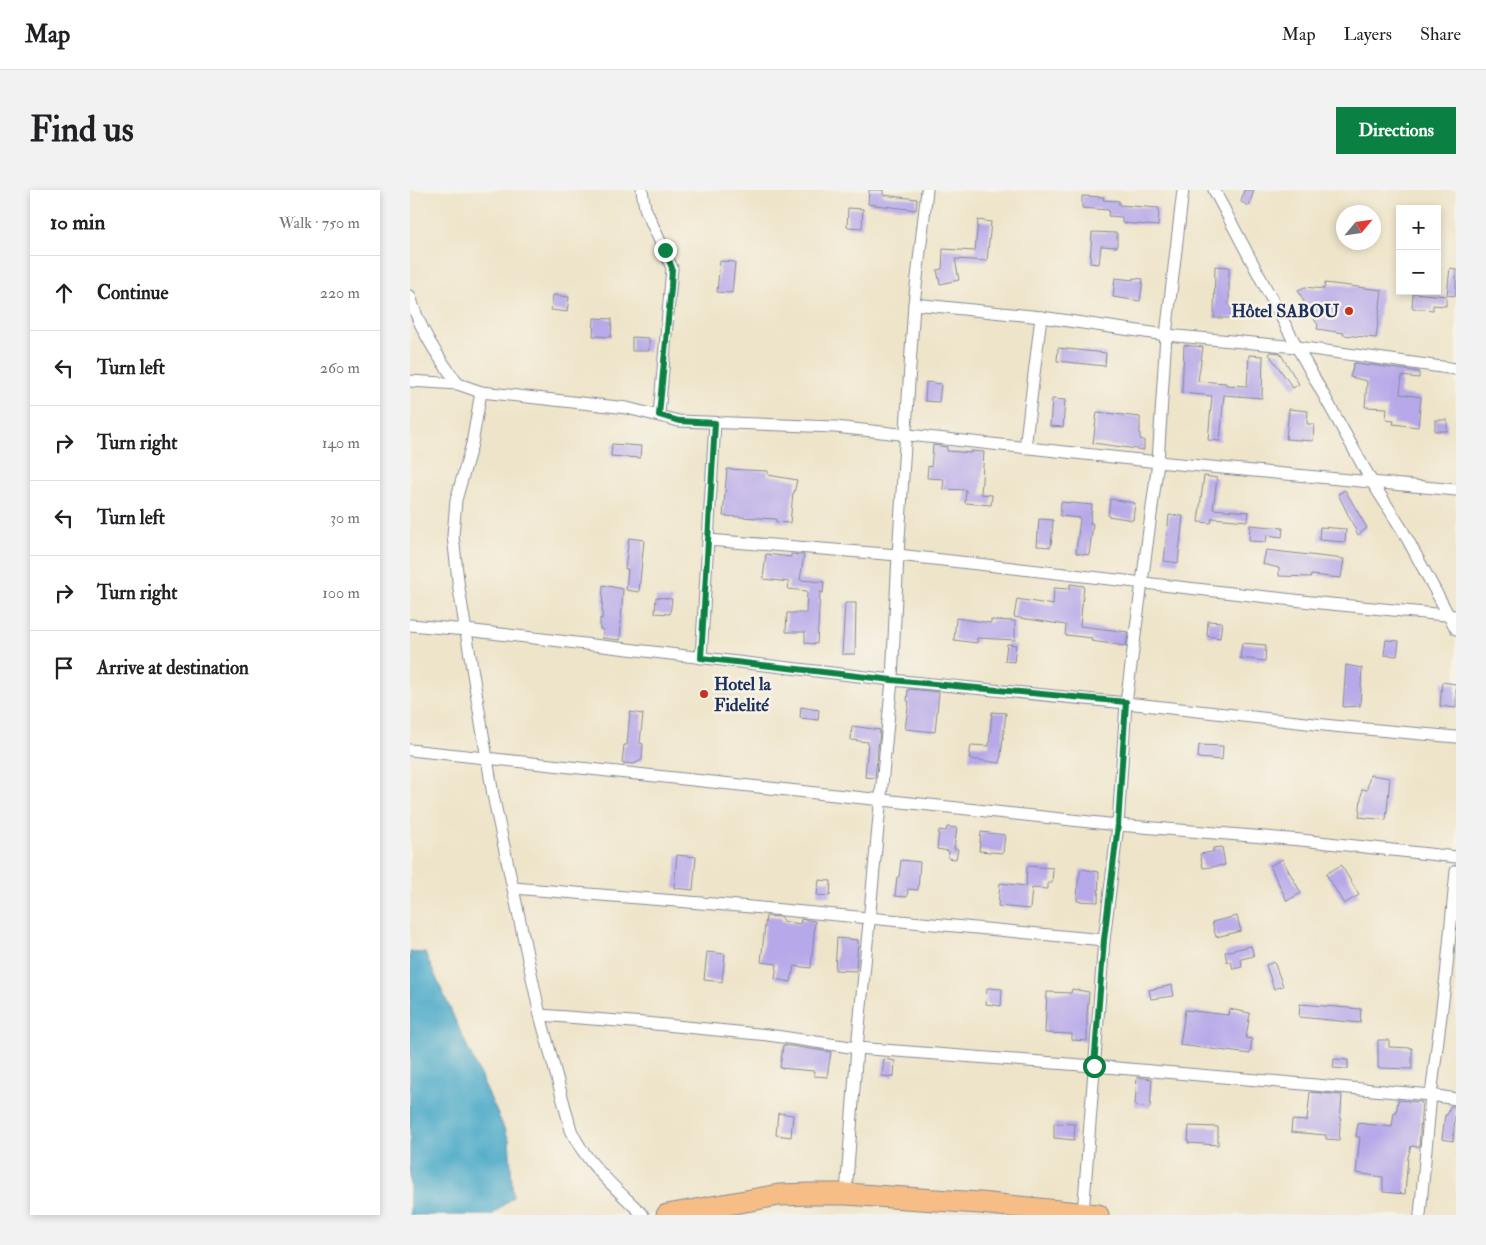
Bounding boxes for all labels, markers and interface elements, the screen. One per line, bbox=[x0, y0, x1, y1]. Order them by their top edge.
text: Map bbox=[25, 19, 70, 50]
text: Map bbox=[1282, 23, 1316, 46]
text: Layers bbox=[1344, 23, 1392, 46]
text: Share bbox=[1420, 23, 1461, 46]
button: Directions bbox=[1336, 107, 1456, 154]
text: Find us bbox=[30, 108, 134, 152]
north arrow bbox=[1336, 205, 1381, 250]
map controls bbox=[1396, 205, 1441, 295]
button: + bbox=[1396, 205, 1441, 250]
text: 10 min bbox=[50, 209, 105, 236]
text: Walk · 750 m bbox=[279, 213, 360, 233]
route end bbox=[654, 239, 677, 262]
button: − bbox=[1396, 250, 1441, 295]
icon: ahead bbox=[50, 279, 78, 307]
text: Continue bbox=[97, 281, 168, 305]
text: 220 m bbox=[320, 283, 360, 303]
place label: Hôtel SABOU bbox=[1231, 300, 1340, 323]
marker: Hôtel SABOU bbox=[1343, 305, 1355, 317]
icon: left bbox=[50, 354, 78, 382]
text: Turn left bbox=[97, 356, 165, 380]
text: 260 m bbox=[320, 358, 360, 378]
icon: right bbox=[50, 429, 78, 457]
text: Turn right bbox=[97, 431, 177, 455]
text: 140 m bbox=[322, 433, 360, 453]
icon: left bbox=[50, 504, 78, 532]
text: Turn left bbox=[97, 506, 165, 530]
text: 30 m bbox=[330, 508, 360, 528]
icon: right bbox=[50, 579, 78, 607]
text: Turn right bbox=[97, 581, 177, 605]
text: 100 m bbox=[322, 583, 360, 603]
icon: arrive bbox=[50, 654, 78, 682]
text: Arrive at destination bbox=[97, 656, 249, 680]
place label: Hotel la Fidelité bbox=[714, 673, 772, 717]
marker: Hotel la Fidelité bbox=[698, 688, 710, 700]
route start bbox=[1083, 1055, 1106, 1078]

